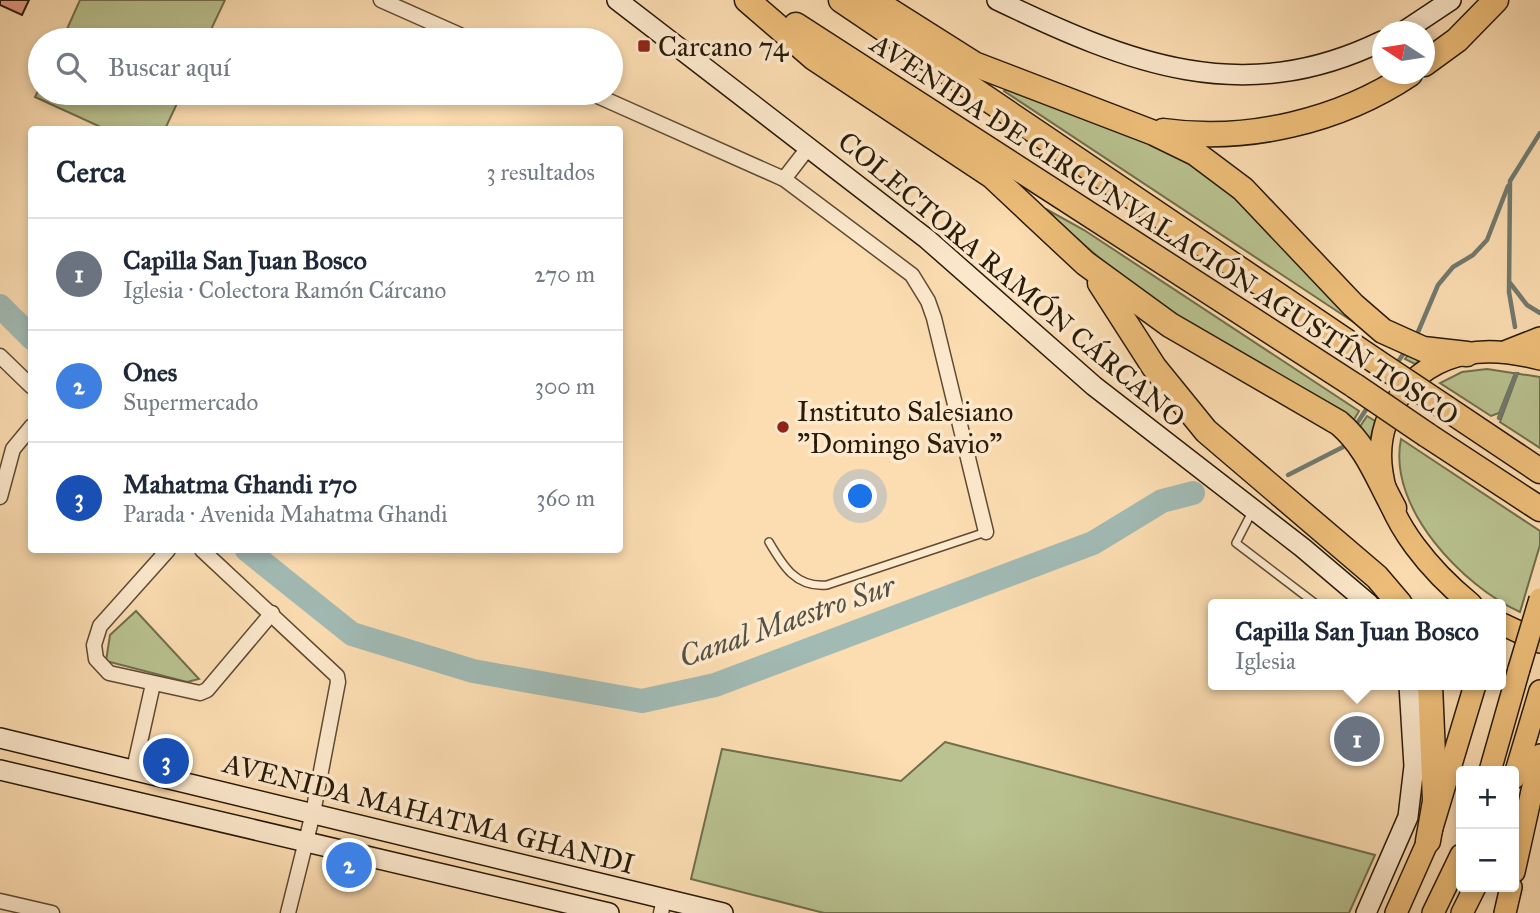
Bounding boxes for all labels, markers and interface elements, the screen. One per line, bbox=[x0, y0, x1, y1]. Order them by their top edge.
north arrow bbox=[1372, 21, 1435, 84]
street label: AVENIDA DE CIRCUNVALACIÓN AGUSTÍN TOSCO bbox=[863, 25, 1465, 433]
search box bbox=[28, 28, 623, 105]
place label: Carcano 74 bbox=[658, 29, 790, 64]
marker: Carcano 74 bbox=[636, 38, 652, 54]
icon: search bbox=[52, 48, 90, 86]
text: Buscar aquí bbox=[108, 51, 230, 83]
street label: COLECTORA RAMÓN CÁRCANO bbox=[831, 124, 1192, 435]
text: Cerca bbox=[56, 154, 125, 190]
text: 3 resultados bbox=[486, 158, 595, 186]
text: Capilla San Juan Bosco bbox=[123, 244, 367, 276]
text: 1 bbox=[74, 260, 84, 288]
text: 270 m bbox=[534, 260, 595, 288]
text: Iglesia · Colectora Ramón Cárcano bbox=[123, 276, 446, 304]
text: Ones bbox=[123, 356, 177, 388]
text: 2 bbox=[73, 372, 85, 400]
text: 300 m bbox=[535, 372, 595, 400]
text: Supermercado bbox=[123, 388, 258, 416]
place label: Instituto Salesiano "Domingo Savio" bbox=[797, 394, 1013, 461]
marker: Instituto Salesiano "Domingo Savio" bbox=[775, 419, 791, 435]
text: Mahatma Ghandi 170 bbox=[123, 468, 357, 500]
your location bbox=[843, 479, 877, 513]
text: 3 bbox=[74, 484, 84, 512]
text: 360 m bbox=[536, 484, 595, 512]
text: Parada · Avenida Mahatma Ghandi bbox=[123, 500, 447, 528]
water label: Canal Maestro Sur bbox=[674, 567, 901, 675]
popup bbox=[1208, 599, 1506, 690]
text: Capilla San Juan Bosco bbox=[1235, 615, 1479, 647]
text: Iglesia bbox=[1235, 647, 1296, 675]
pin: 1 bbox=[1334, 713, 1380, 765]
pin: 3 bbox=[143, 735, 189, 787]
street label: AVENIDA MAHATMA GHANDI bbox=[219, 745, 638, 882]
map controls bbox=[1456, 766, 1519, 892]
button: + bbox=[1456, 766, 1519, 829]
button: − bbox=[1456, 829, 1519, 892]
pin: 2 bbox=[326, 839, 372, 891]

